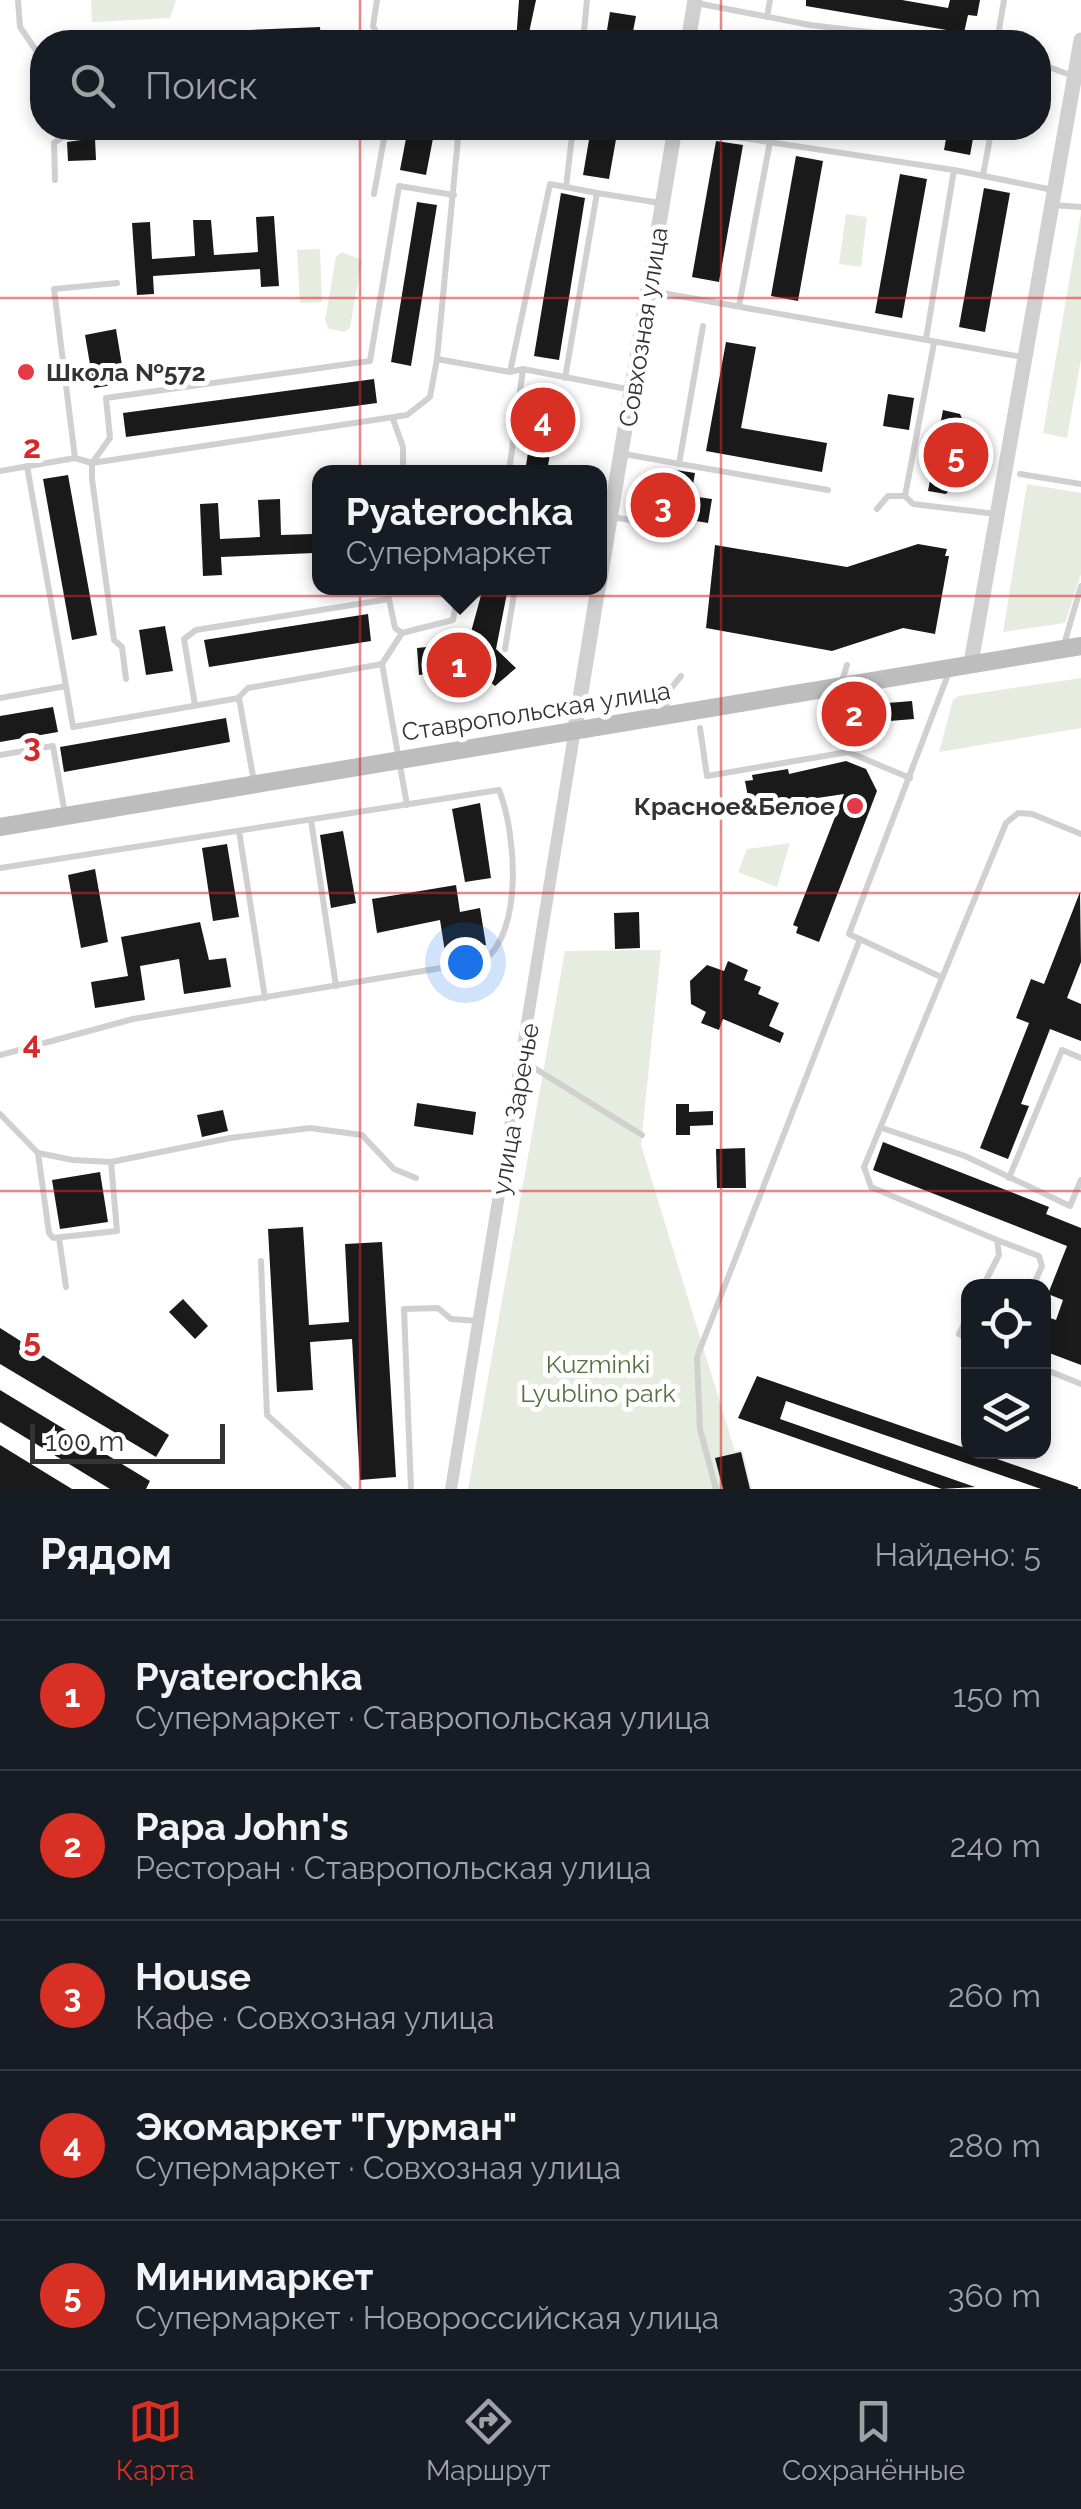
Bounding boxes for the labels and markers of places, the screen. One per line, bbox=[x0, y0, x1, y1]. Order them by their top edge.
place label: Школа №572 bbox=[46, 357, 206, 387]
marker: Школа №572 bbox=[15, 361, 37, 383]
pin: 4 bbox=[510, 382, 576, 458]
pin: 5 bbox=[924, 418, 988, 492]
pin: 3 bbox=[630, 468, 696, 542]
pin: 1 bbox=[426, 628, 492, 702]
pin: 2 bbox=[822, 676, 886, 752]
place label: Красное&Белое bbox=[634, 791, 835, 821]
marker: Красное&Белое bbox=[844, 795, 866, 817]

